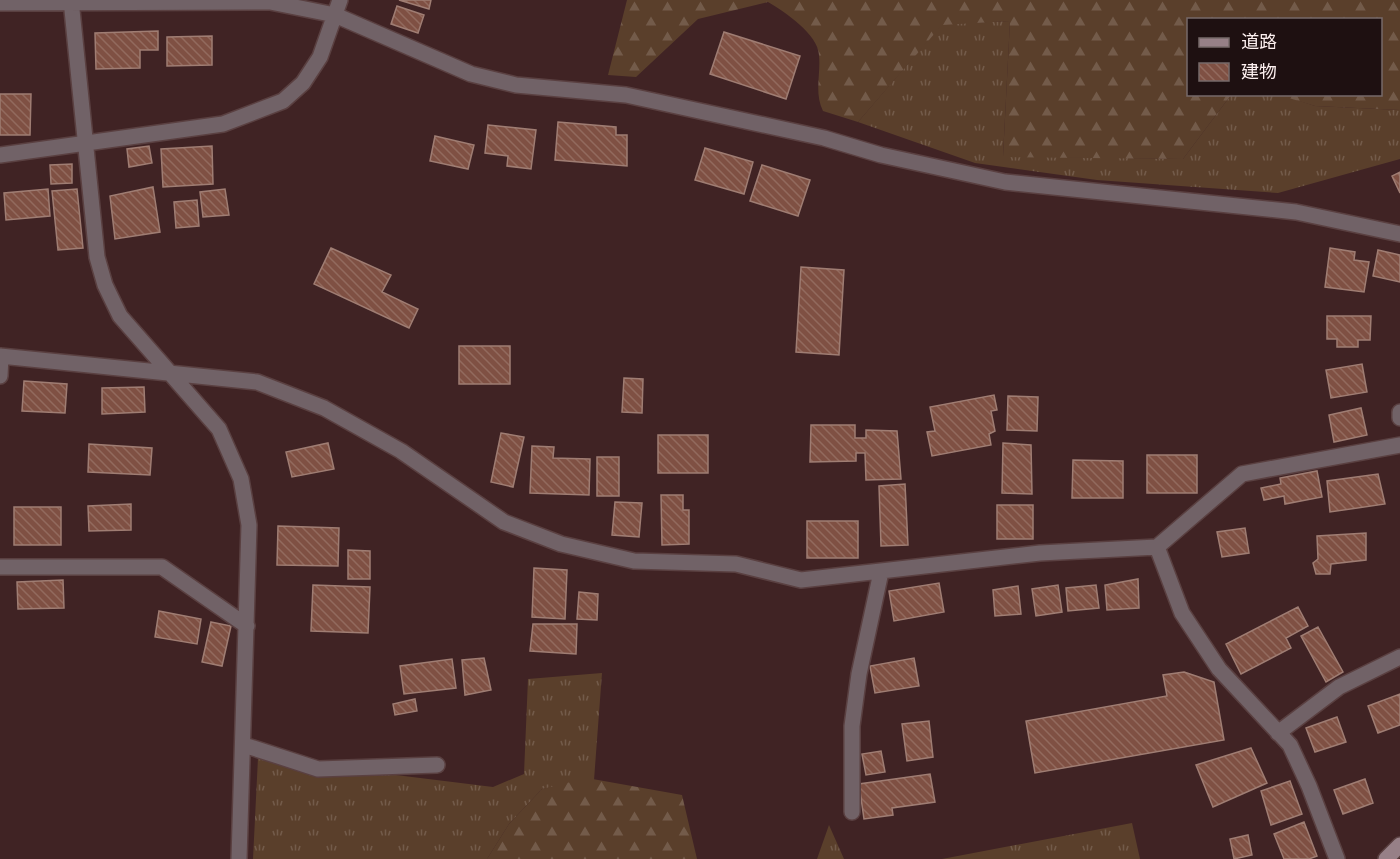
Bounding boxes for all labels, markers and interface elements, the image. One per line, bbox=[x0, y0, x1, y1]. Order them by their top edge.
legend bbox=[1187, 18, 1382, 96]
text: 道路 bbox=[1241, 30, 1277, 55]
text: 建物 bbox=[1241, 60, 1277, 85]

